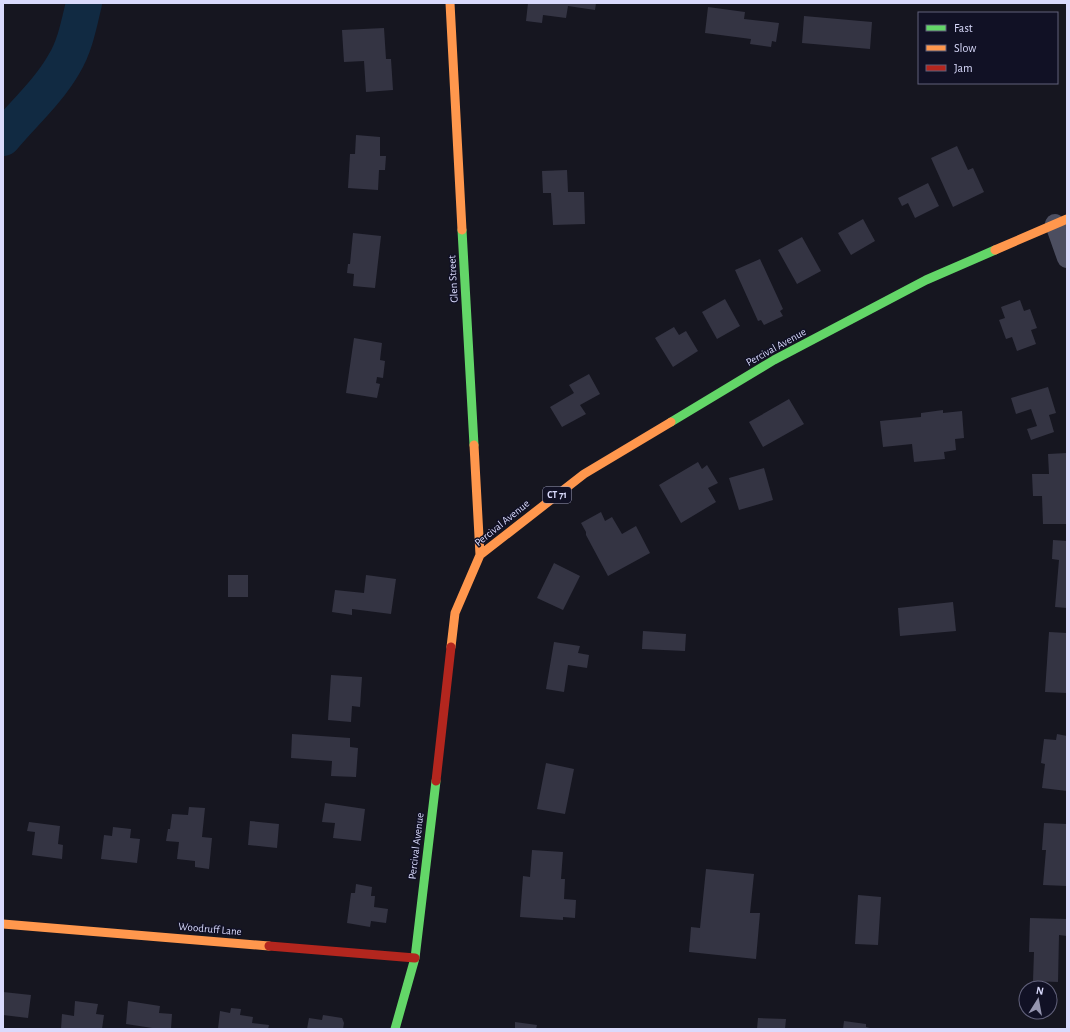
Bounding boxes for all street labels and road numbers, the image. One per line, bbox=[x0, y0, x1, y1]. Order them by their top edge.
street label: Glen Street bbox=[446, 254, 460, 303]
street label: Percival Avenue bbox=[744, 326, 808, 368]
road number: CT 71 bbox=[543, 487, 571, 503]
street label: Percival Avenue bbox=[473, 498, 531, 548]
street label: Percival Avenue bbox=[406, 812, 426, 880]
street label: Woodruff Lane bbox=[178, 921, 242, 937]

